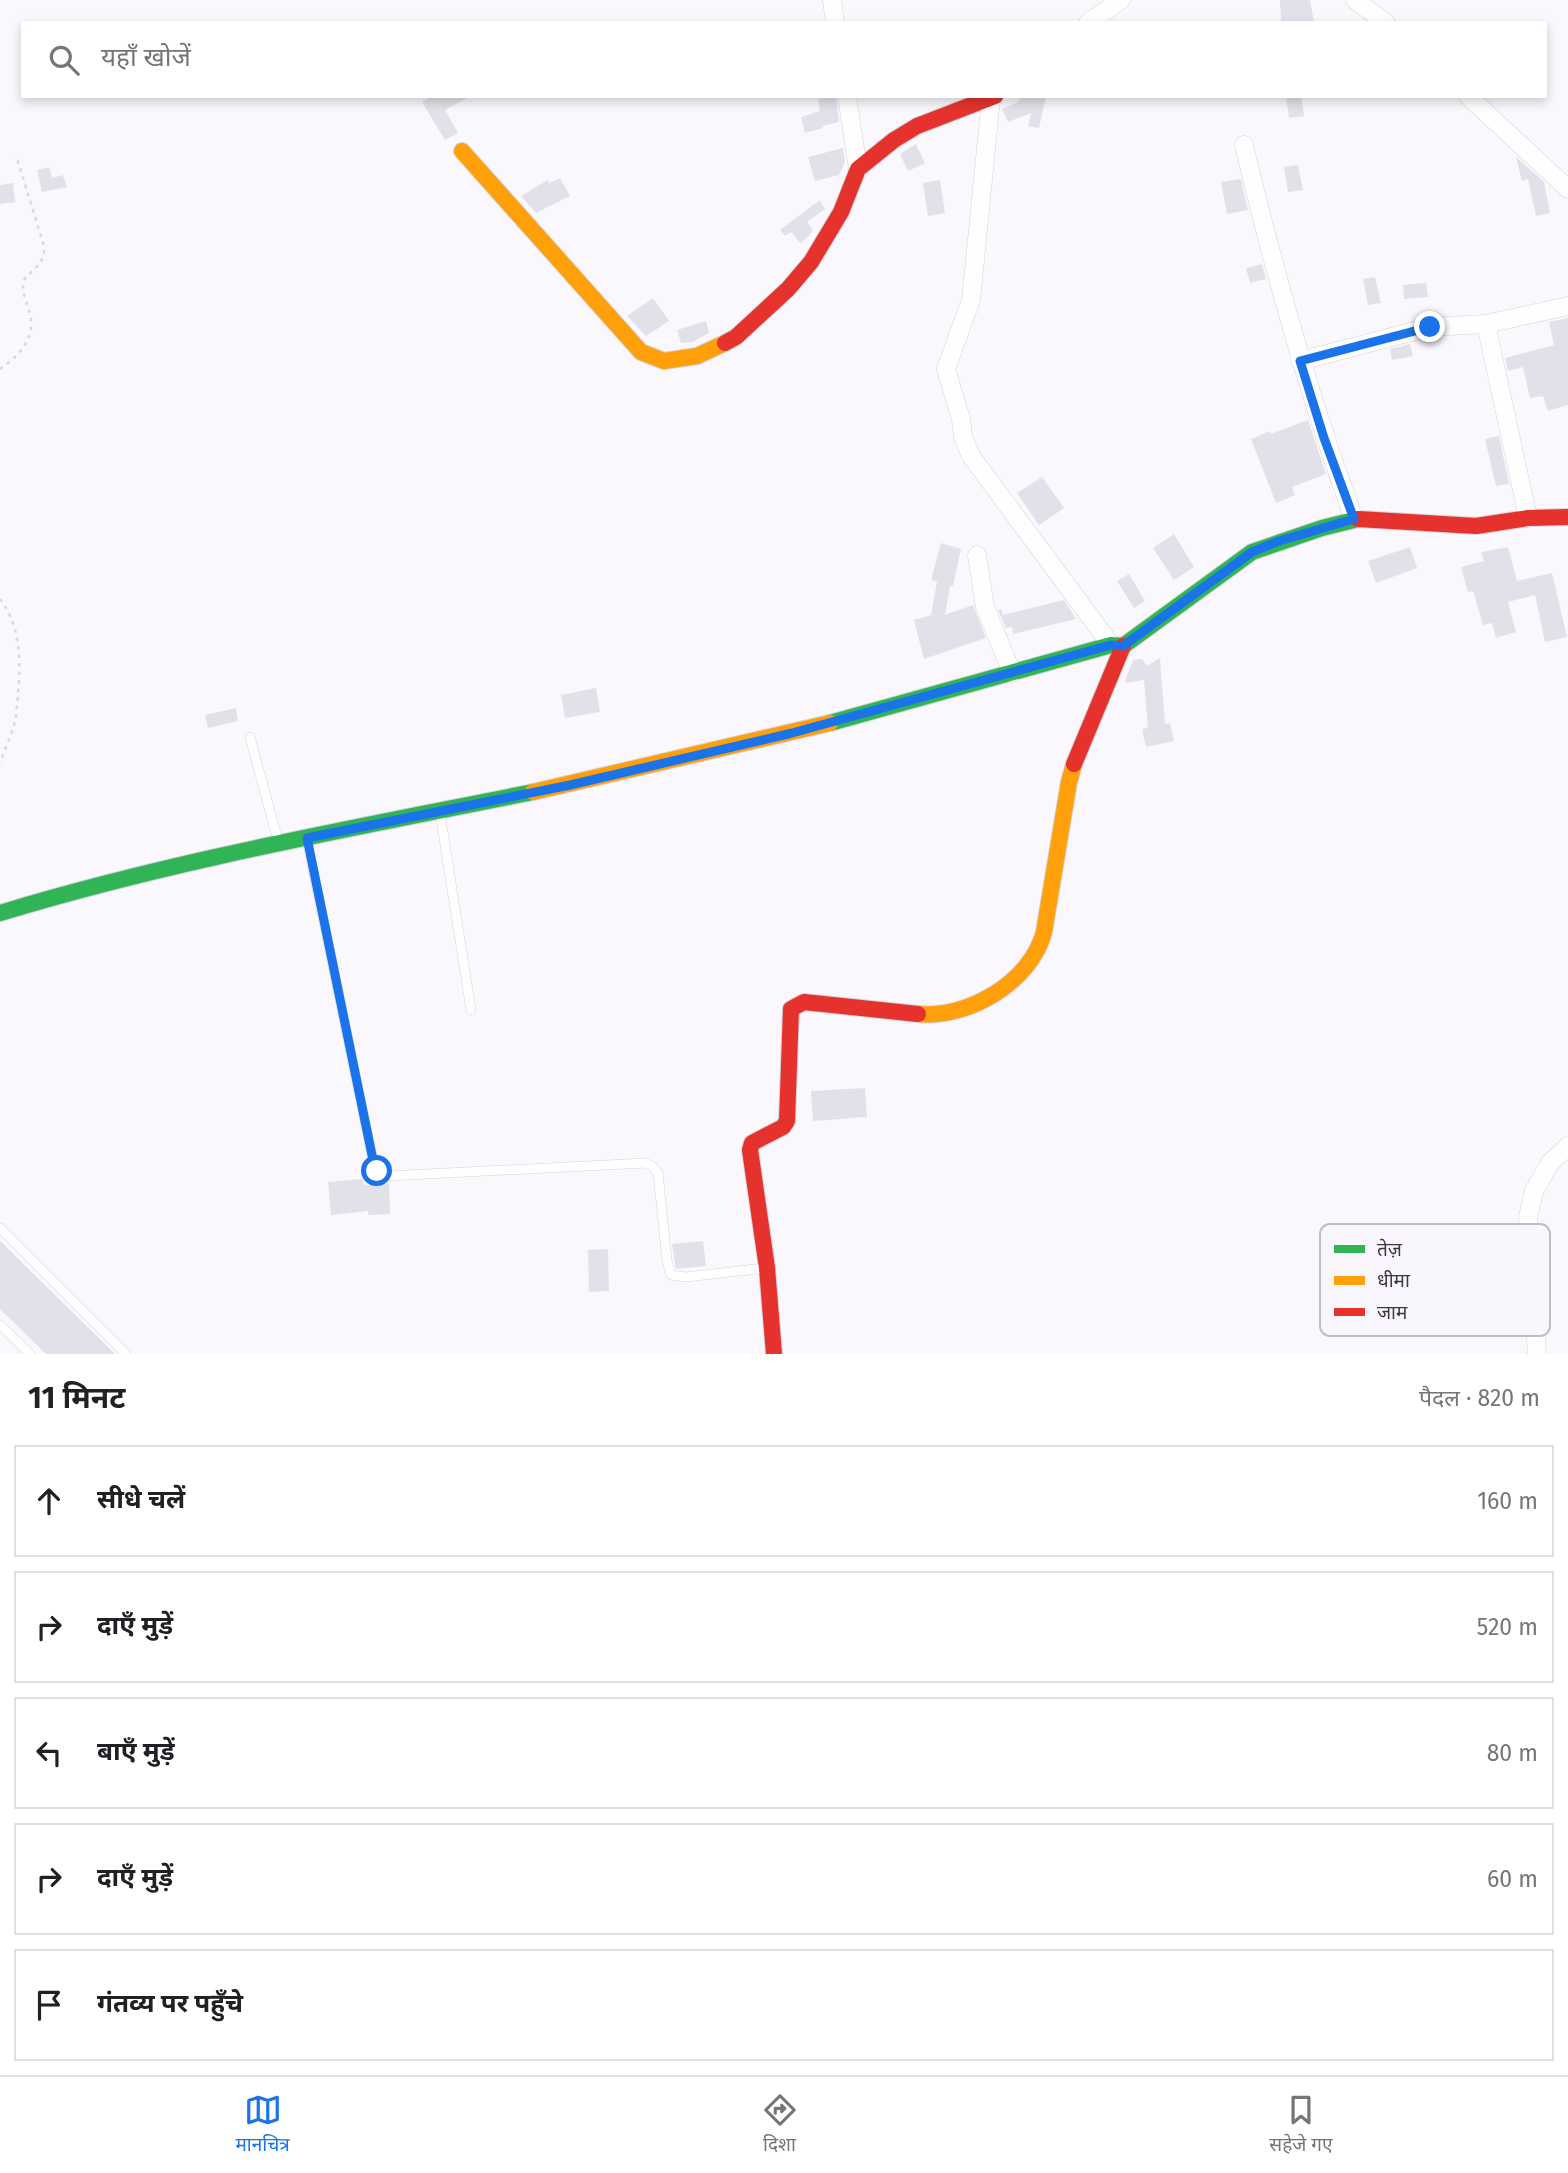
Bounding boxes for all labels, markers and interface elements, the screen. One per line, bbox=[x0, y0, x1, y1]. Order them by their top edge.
search box bbox=[21, 21, 1547, 98]
icon: search bbox=[45, 41, 83, 79]
text: यहाँ खोजें bbox=[101, 42, 191, 73]
route end bbox=[1414, 311, 1445, 342]
route start bbox=[361, 1155, 392, 1186]
legend bbox=[1320, 1224, 1550, 1336]
text: तेज़ bbox=[1377, 1238, 1403, 1261]
text: धीमा bbox=[1377, 1269, 1411, 1292]
text: जाम bbox=[1377, 1301, 1408, 1324]
text: 11 मिनट bbox=[28, 1380, 125, 1416]
text: पैदल · 820 m bbox=[1419, 1384, 1540, 1412]
icon: ahead bbox=[30, 1482, 68, 1520]
text: सीधे चलें bbox=[97, 1484, 185, 1515]
text: 160 m bbox=[1477, 1487, 1538, 1515]
icon: right bbox=[30, 1608, 68, 1646]
text: दाएँ मुड़ें bbox=[97, 1610, 173, 1641]
text: 520 m bbox=[1477, 1613, 1538, 1641]
icon: left bbox=[30, 1734, 68, 1772]
text: बाएँ मुड़ें bbox=[97, 1736, 174, 1767]
text: 80 m bbox=[1487, 1739, 1538, 1767]
icon: right bbox=[30, 1860, 68, 1898]
text: दाएँ मुड़ें bbox=[97, 1862, 173, 1893]
text: 60 m bbox=[1487, 1865, 1538, 1893]
icon: arrive bbox=[30, 1986, 68, 2024]
text: गंतव्य पर पहुँचे bbox=[97, 1988, 243, 2019]
tab: मानचित्र bbox=[235, 2091, 290, 2159]
tab: दिशा bbox=[761, 2091, 799, 2159]
tab: सहेजे गए bbox=[1269, 2091, 1333, 2159]

